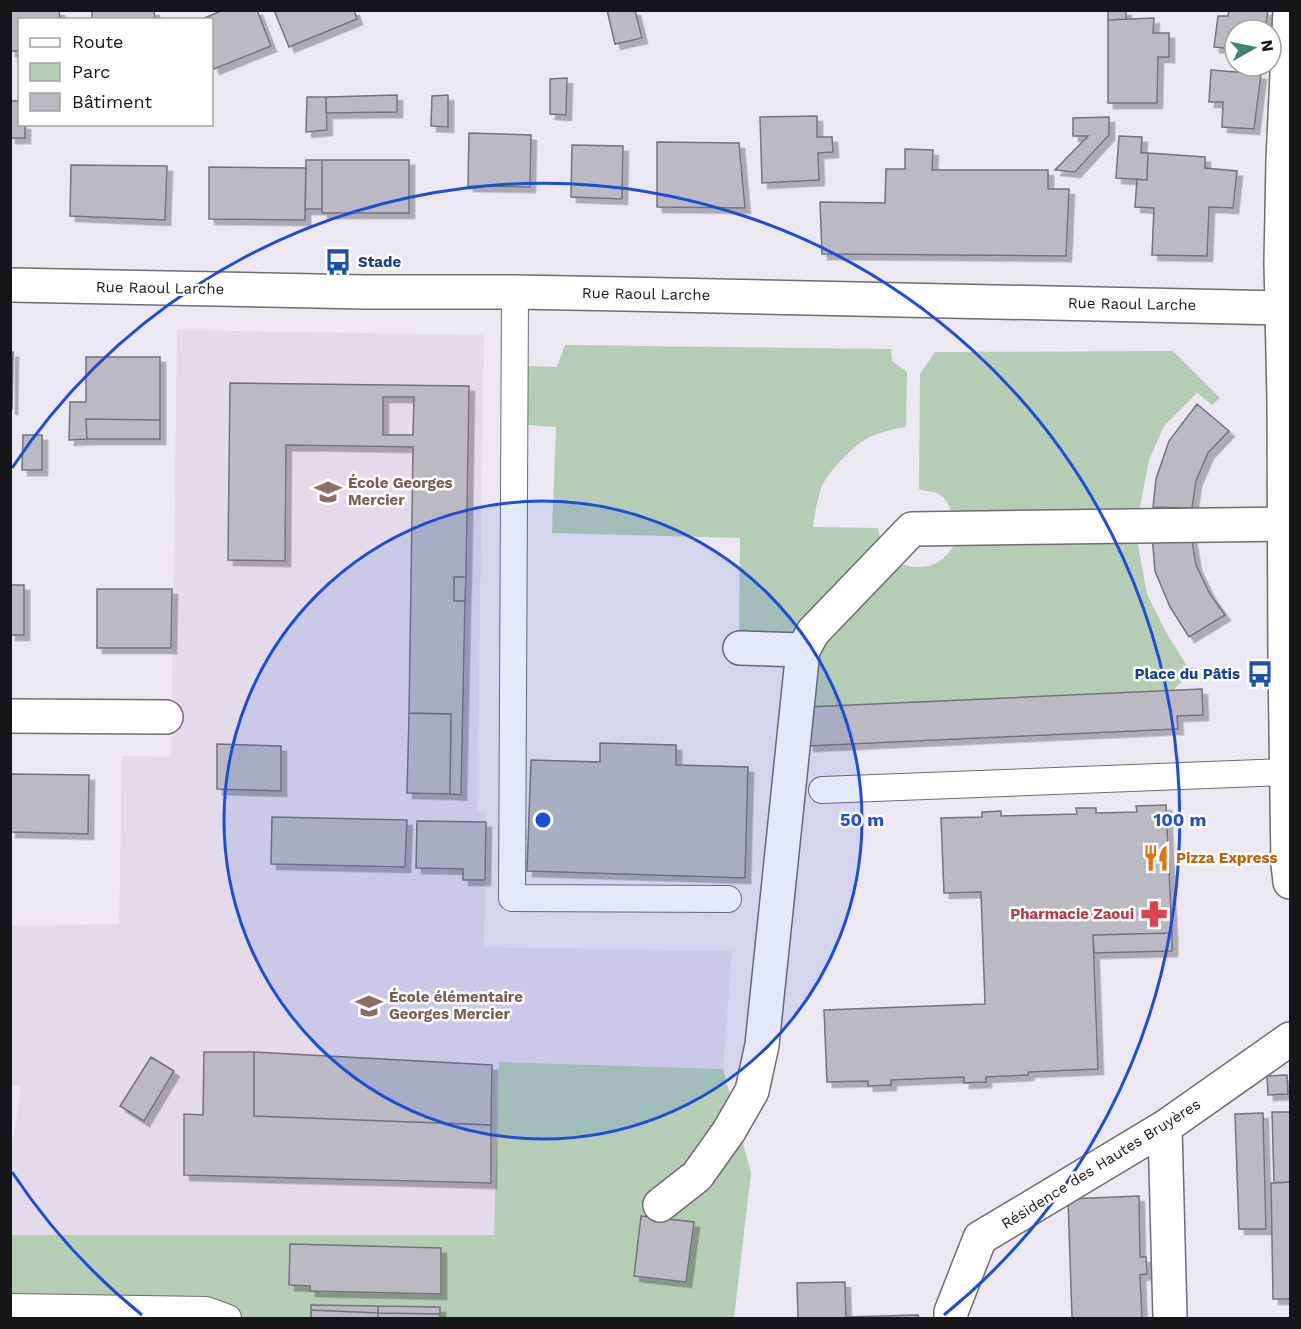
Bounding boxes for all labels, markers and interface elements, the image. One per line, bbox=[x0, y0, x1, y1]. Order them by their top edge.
legend bbox=[18, 18, 213, 126]
north arrow bbox=[1223, 18, 1283, 78]
text: Route bbox=[72, 31, 124, 52]
text: N bbox=[1257, 38, 1278, 53]
text: Parc bbox=[72, 61, 110, 82]
text: Bâtiment bbox=[72, 91, 152, 112]
bus stop icon: Stade bbox=[323, 247, 353, 277]
place label: Stade bbox=[358, 253, 401, 271]
street label: Rue Raoul Larche bbox=[96, 278, 224, 298]
street label: Rue Raoul Larche bbox=[582, 284, 710, 304]
street label: Rue Raoul Larche bbox=[1068, 294, 1196, 314]
place label: École Georges Mercier bbox=[348, 474, 453, 509]
school or university icon: École Georges Mercier bbox=[313, 477, 343, 507]
bus stop icon: Place du Pâtis bbox=[1245, 659, 1275, 689]
place label: Place du Pâtis bbox=[1135, 665, 1240, 683]
text: 50 m bbox=[840, 809, 884, 830]
text: 100 m bbox=[1153, 809, 1207, 830]
centre of rings bbox=[533, 810, 553, 830]
restaurant icon: Pizza Express bbox=[1141, 843, 1171, 873]
place label: Pizza Express bbox=[1176, 849, 1277, 867]
pharmacy icon: Pharmacie Zaoui bbox=[1139, 899, 1169, 929]
place label: Pharmacie Zaoui bbox=[1010, 905, 1134, 923]
place label: École élémentaire Georges Mercier bbox=[389, 988, 523, 1023]
school or university icon: École élémentaire Georges Mercier bbox=[354, 991, 384, 1021]
street label: Résidence des Hautes Bruyères bbox=[998, 1095, 1204, 1233]

